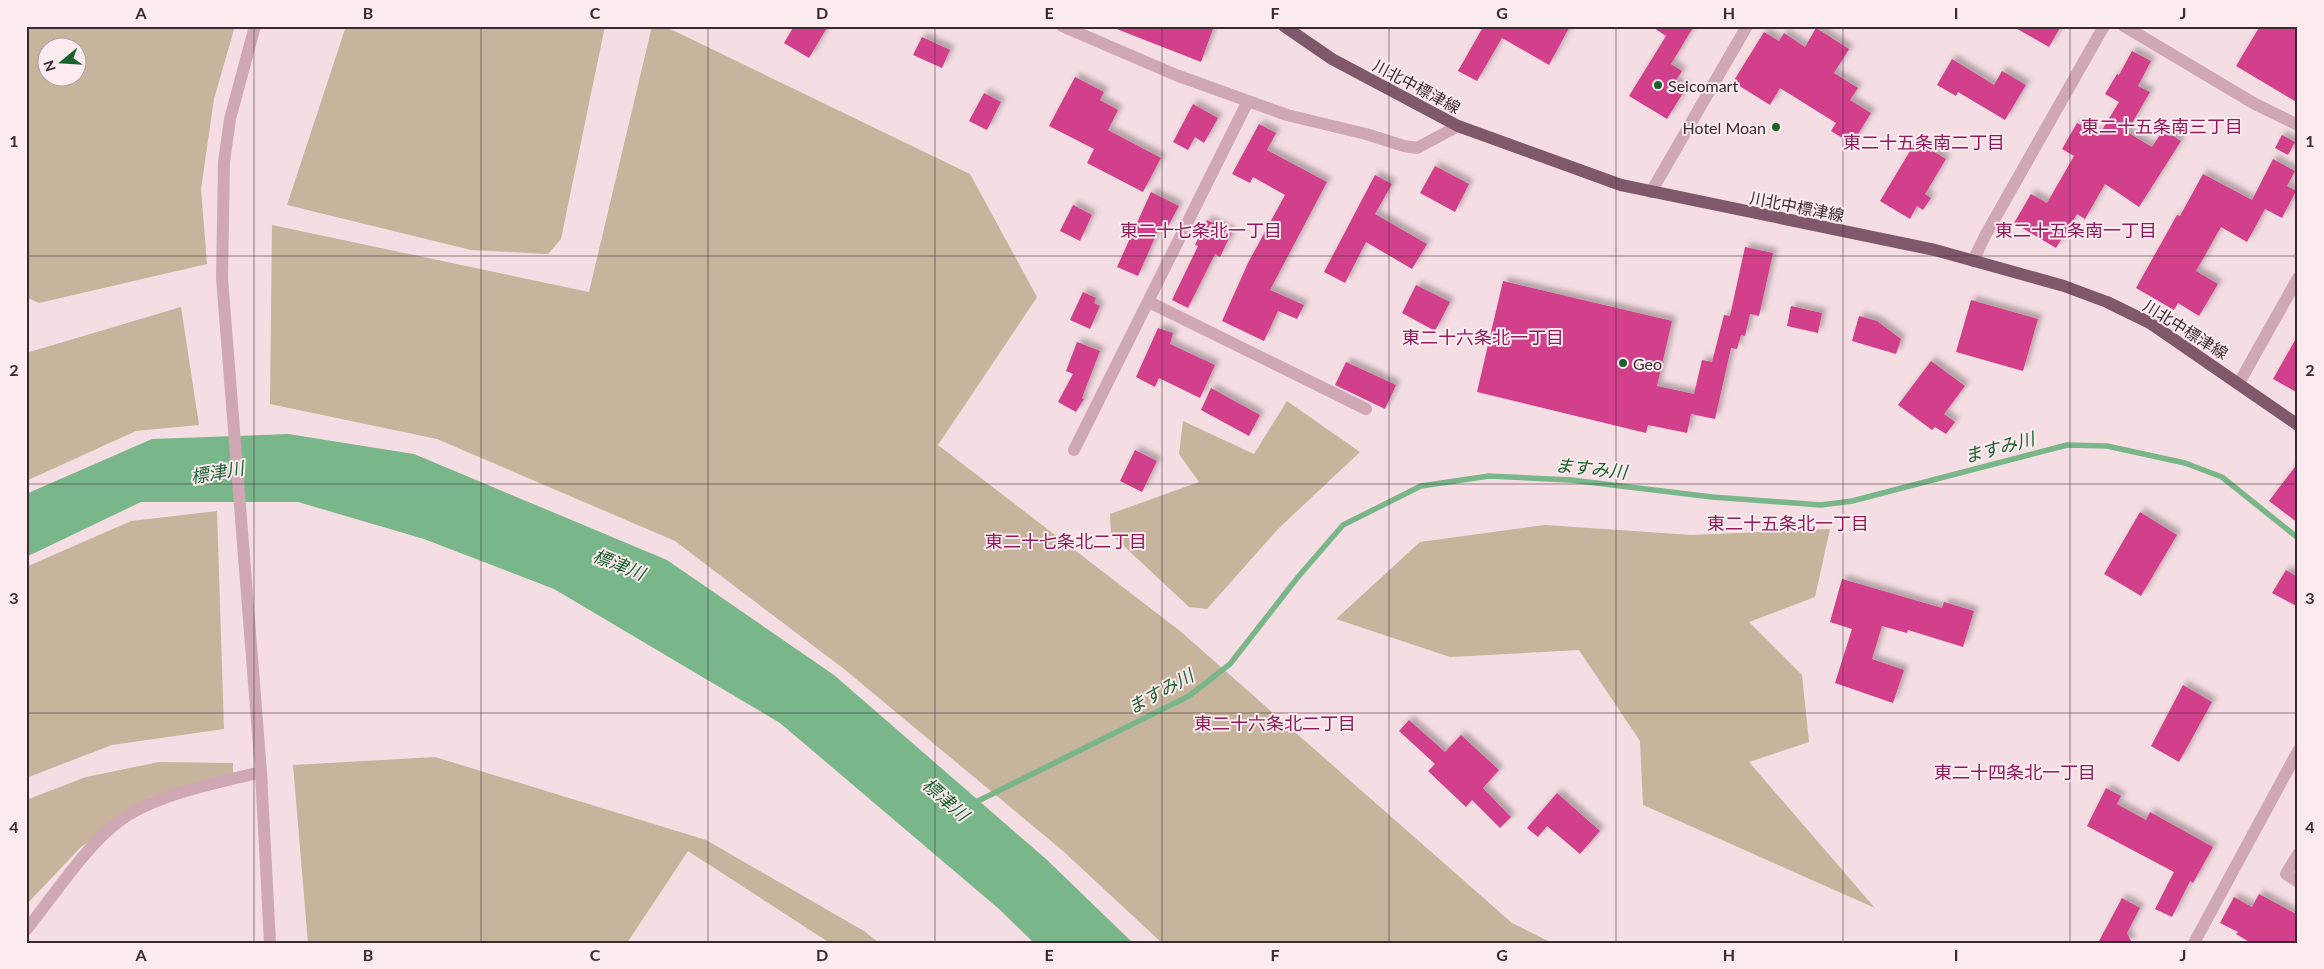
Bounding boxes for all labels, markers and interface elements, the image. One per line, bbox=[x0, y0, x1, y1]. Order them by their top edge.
text: A bbox=[134, 3, 147, 22]
text: B bbox=[363, 3, 373, 22]
text: C bbox=[590, 3, 601, 22]
text: D bbox=[816, 3, 828, 22]
text: E bbox=[1044, 3, 1054, 22]
text: F bbox=[1270, 3, 1280, 22]
text: G bbox=[1496, 3, 1508, 22]
text: H bbox=[1723, 3, 1735, 22]
text: I bbox=[1954, 3, 1958, 22]
text: J bbox=[2180, 3, 2186, 22]
north arrow bbox=[38, 38, 88, 88]
street label: 川北中標津線 bbox=[1370, 55, 1464, 117]
text: N bbox=[39, 58, 59, 74]
place label: Seicomart bbox=[1668, 76, 1738, 95]
marker: Seicomart bbox=[1652, 79, 1664, 91]
district label: 東二十五条南三丁目 bbox=[2081, 115, 2243, 137]
place label: Hotel Moan bbox=[1683, 118, 1766, 137]
marker: Hotel Moan bbox=[1770, 121, 1782, 133]
text: 1 bbox=[9, 131, 19, 150]
district label: 東二十五条南二丁目 bbox=[1843, 131, 2005, 153]
text: 1 bbox=[2305, 131, 2315, 150]
street label: 川北中標津線 bbox=[1748, 188, 1846, 224]
district label: 東二十七条北一丁目 bbox=[1120, 219, 1282, 241]
district label: 東二十五条南一丁目 bbox=[1995, 219, 2157, 241]
street label: 川北中標津線 bbox=[2140, 296, 2232, 362]
district label: 東二十六条北一丁目 bbox=[1402, 326, 1564, 348]
place label: Geo bbox=[1633, 354, 1662, 373]
marker: Geo bbox=[1617, 357, 1629, 369]
text: 2 bbox=[9, 360, 19, 379]
text: 2 bbox=[2305, 360, 2315, 379]
water label: ますみ川 bbox=[1961, 427, 2039, 467]
water label: ますみ川 bbox=[1554, 453, 1630, 483]
water label: 標津川 bbox=[189, 456, 247, 488]
district label: 東二十五条北一丁目 bbox=[1707, 512, 1869, 534]
district label: 東二十七条北二丁目 bbox=[985, 530, 1147, 552]
water label: 標津川 bbox=[590, 544, 650, 585]
text: 3 bbox=[9, 588, 19, 607]
text: 3 bbox=[2305, 588, 2315, 607]
water label: ますみ川 bbox=[1123, 663, 1199, 718]
district label: 東二十六条北二丁目 bbox=[1194, 712, 1356, 734]
district label: 東二十四条北一丁目 bbox=[1934, 761, 2096, 783]
water label: 標津川 bbox=[918, 773, 975, 826]
text: 4 bbox=[9, 817, 19, 836]
text: 4 bbox=[2305, 817, 2315, 836]
text: A bbox=[134, 945, 147, 964]
text: B bbox=[363, 945, 373, 964]
text: C bbox=[590, 945, 601, 964]
text: D bbox=[816, 945, 828, 964]
text: E bbox=[1044, 945, 1054, 964]
text: F bbox=[1270, 945, 1280, 964]
text: G bbox=[1496, 945, 1508, 964]
text: H bbox=[1723, 945, 1735, 964]
text: I bbox=[1954, 945, 1958, 964]
text: J bbox=[2180, 945, 2186, 964]

